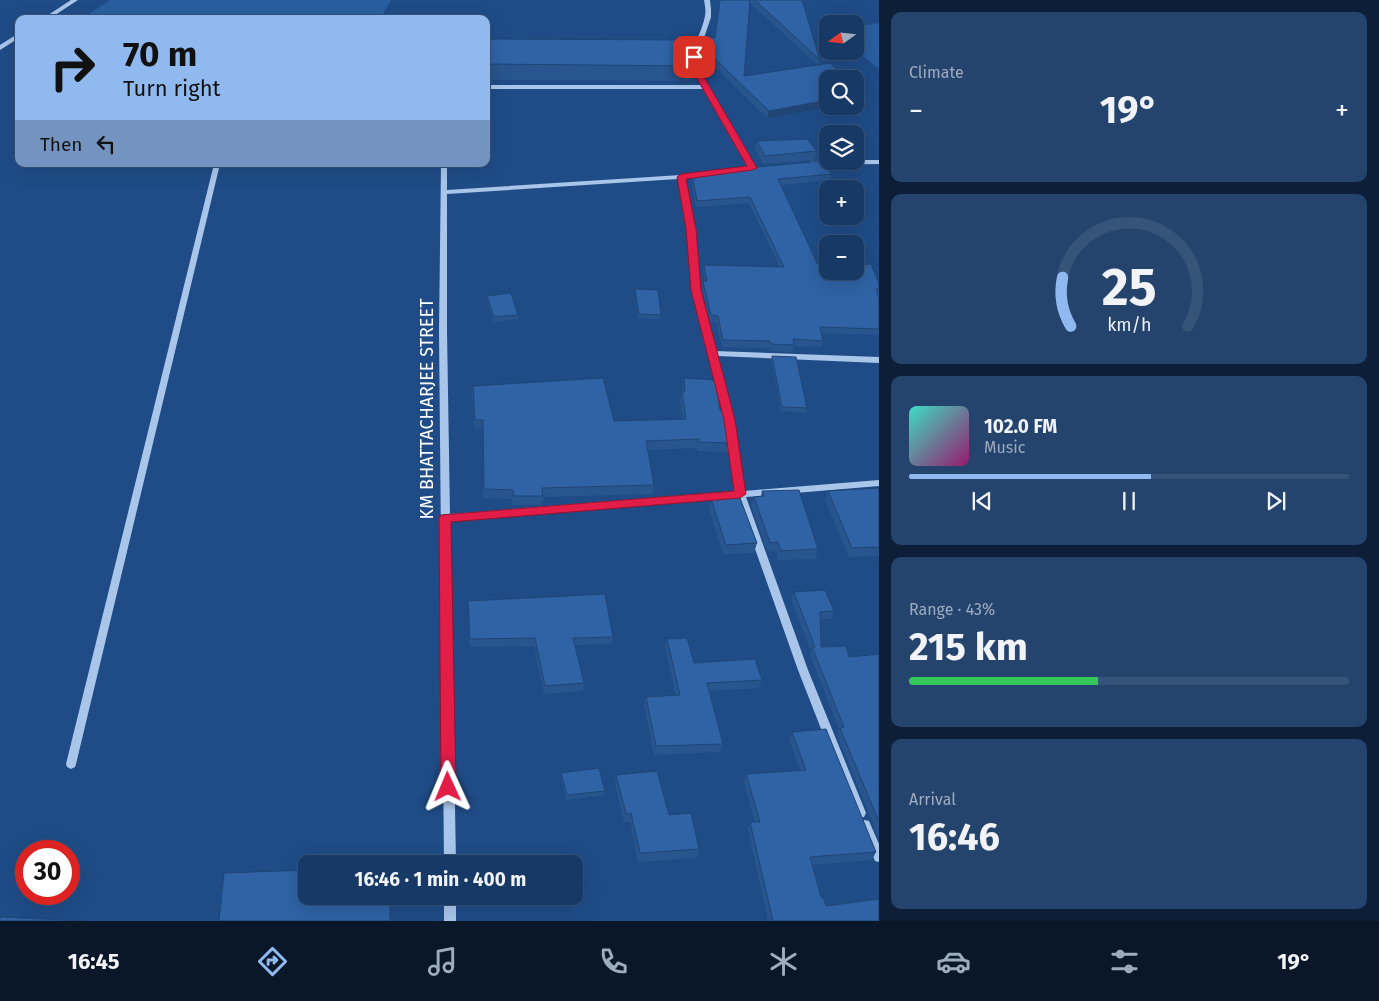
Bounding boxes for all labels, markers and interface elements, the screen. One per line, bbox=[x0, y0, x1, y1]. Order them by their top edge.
north arrow bbox=[819, 15, 864, 60]
map controls bbox=[819, 15, 864, 280]
text: 70 m bbox=[123, 33, 197, 75]
icon: right bbox=[40, 35, 105, 100]
pin bbox=[673, 36, 715, 78]
icon: arrive bbox=[680, 43, 708, 71]
text: Climate bbox=[909, 63, 964, 82]
button: search bbox=[819, 70, 864, 115]
text: Turn right bbox=[123, 75, 220, 102]
text: 19° bbox=[1100, 87, 1158, 133]
text: − bbox=[909, 94, 923, 127]
text: + bbox=[1335, 94, 1349, 127]
button: layers bbox=[819, 125, 864, 170]
icon: left bbox=[92, 130, 120, 158]
text: Then bbox=[40, 133, 82, 156]
button: + bbox=[819, 180, 864, 225]
button: − bbox=[819, 235, 864, 280]
text: 25 bbox=[1102, 256, 1156, 319]
street label: KM BHATTACHARJEE STREET bbox=[416, 298, 438, 519]
text: km/h bbox=[1107, 314, 1151, 336]
text: 102.0 FM bbox=[984, 415, 1057, 438]
text: Music bbox=[984, 438, 1025, 457]
icon: previous bbox=[968, 487, 996, 515]
icon: pause bbox=[1115, 487, 1143, 515]
icon: next bbox=[1262, 487, 1290, 515]
text: Range · 43% bbox=[909, 600, 995, 619]
text: 215 km bbox=[909, 624, 1028, 670]
position arrow bbox=[421, 760, 473, 812]
text: Arrival bbox=[909, 790, 956, 809]
text: 16:46 bbox=[909, 814, 1000, 860]
speed limit sign: 30 bbox=[15, 840, 80, 905]
text: 16:46 · 1 min · 400 m bbox=[355, 868, 526, 891]
icon: directions bbox=[255, 944, 290, 979]
icon: music bbox=[425, 944, 460, 979]
icon: phone bbox=[596, 944, 631, 979]
icon: climate bbox=[766, 944, 801, 979]
icon: car bbox=[936, 944, 971, 979]
icon: filters bbox=[1107, 944, 1142, 979]
text: 16:45 bbox=[68, 948, 119, 975]
text: 19° bbox=[1277, 948, 1311, 975]

